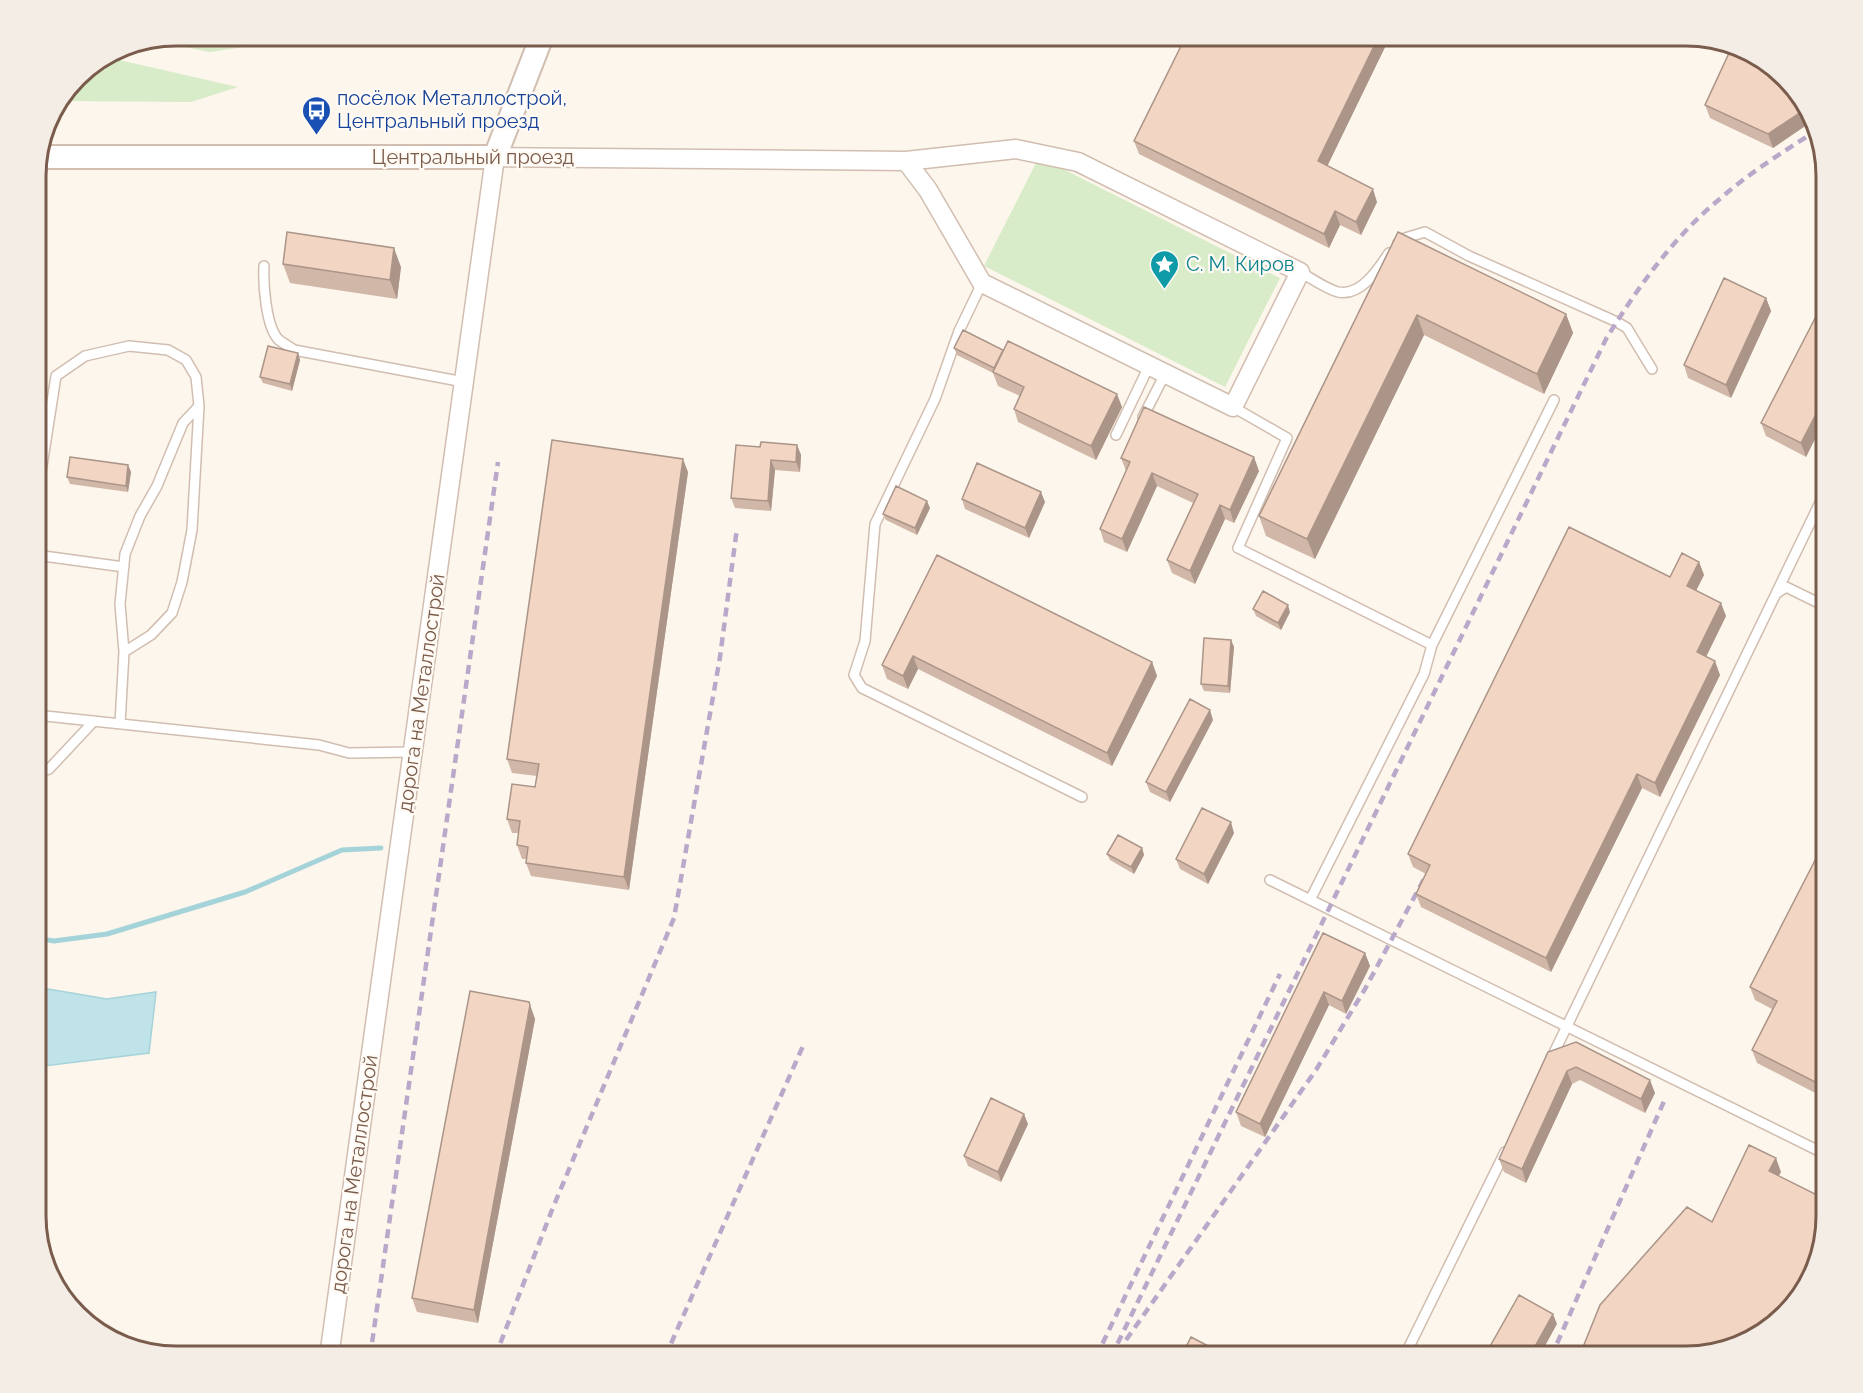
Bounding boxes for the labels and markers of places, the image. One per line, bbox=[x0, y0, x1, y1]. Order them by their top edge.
place label: посёлок Металлострой, Центральный проезд bbox=[337, 86, 567, 133]
bus stop icon: посёлок Металлострой, Центральный проезд bbox=[300, 94, 332, 136]
place icon: С. М. Киров bbox=[1149, 248, 1181, 290]
place label: С. М. Киров bbox=[1186, 252, 1295, 276]

